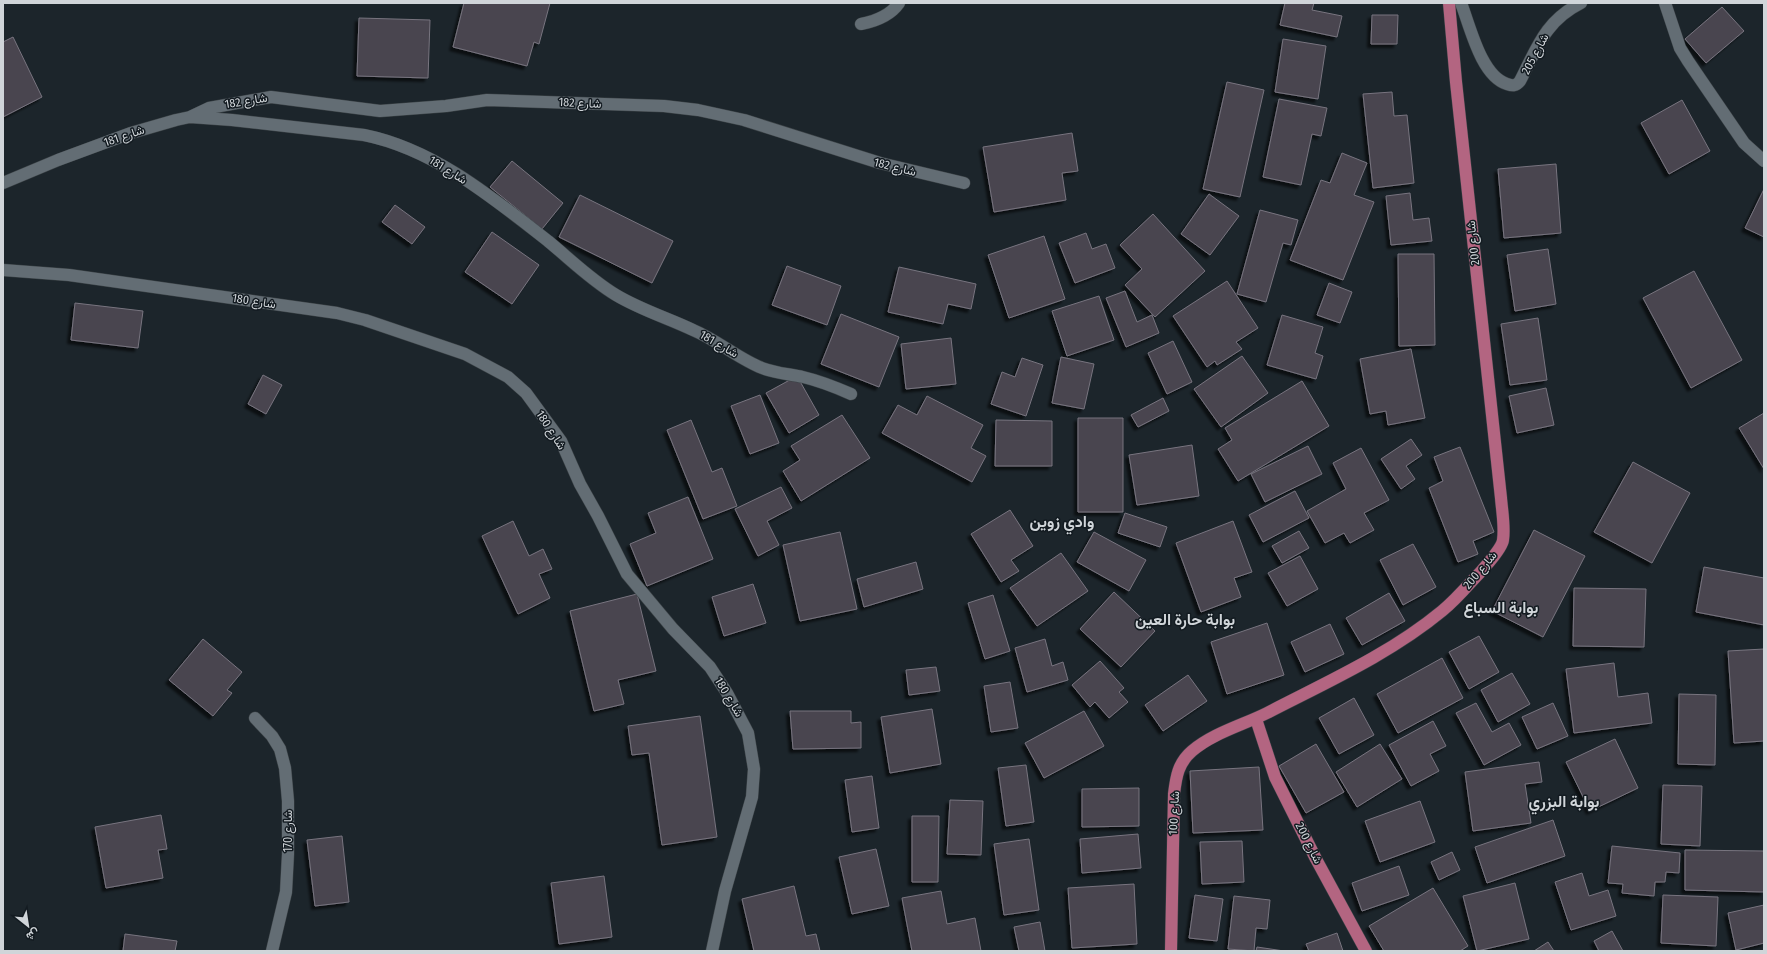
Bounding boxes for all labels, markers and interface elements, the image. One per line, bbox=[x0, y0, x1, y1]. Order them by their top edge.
street label: شارع 205 bbox=[1518, 31, 1553, 78]
street label: شارع 182 bbox=[224, 91, 269, 113]
street label: شارع 182 bbox=[558, 95, 602, 113]
street label: شارع 181 bbox=[102, 123, 147, 151]
street label: شارع 181 bbox=[425, 153, 470, 189]
street label: شارع 182 bbox=[872, 155, 917, 181]
street label: شارع 200 bbox=[1464, 220, 1484, 266]
street label: شارع 180 bbox=[231, 291, 277, 313]
street label: شارع 181 bbox=[696, 327, 741, 362]
street label: شارع 180 bbox=[531, 408, 569, 453]
district label: وادي زوين bbox=[1030, 512, 1094, 535]
street label: شارع 200 bbox=[1460, 548, 1501, 593]
district label: بوابة السباع bbox=[1464, 598, 1539, 618]
district label: بوابة حارة العين bbox=[1135, 610, 1235, 630]
street label: شارع 180 bbox=[710, 675, 746, 720]
street label: شارع 100 bbox=[1166, 791, 1184, 836]
district label: بوابة البزري bbox=[1529, 792, 1600, 815]
street label: شارع 170 bbox=[281, 810, 297, 852]
street label: شارع 200 bbox=[1291, 820, 1325, 867]
north arrow bbox=[8, 906, 48, 946]
text: ش bbox=[24, 925, 42, 943]

